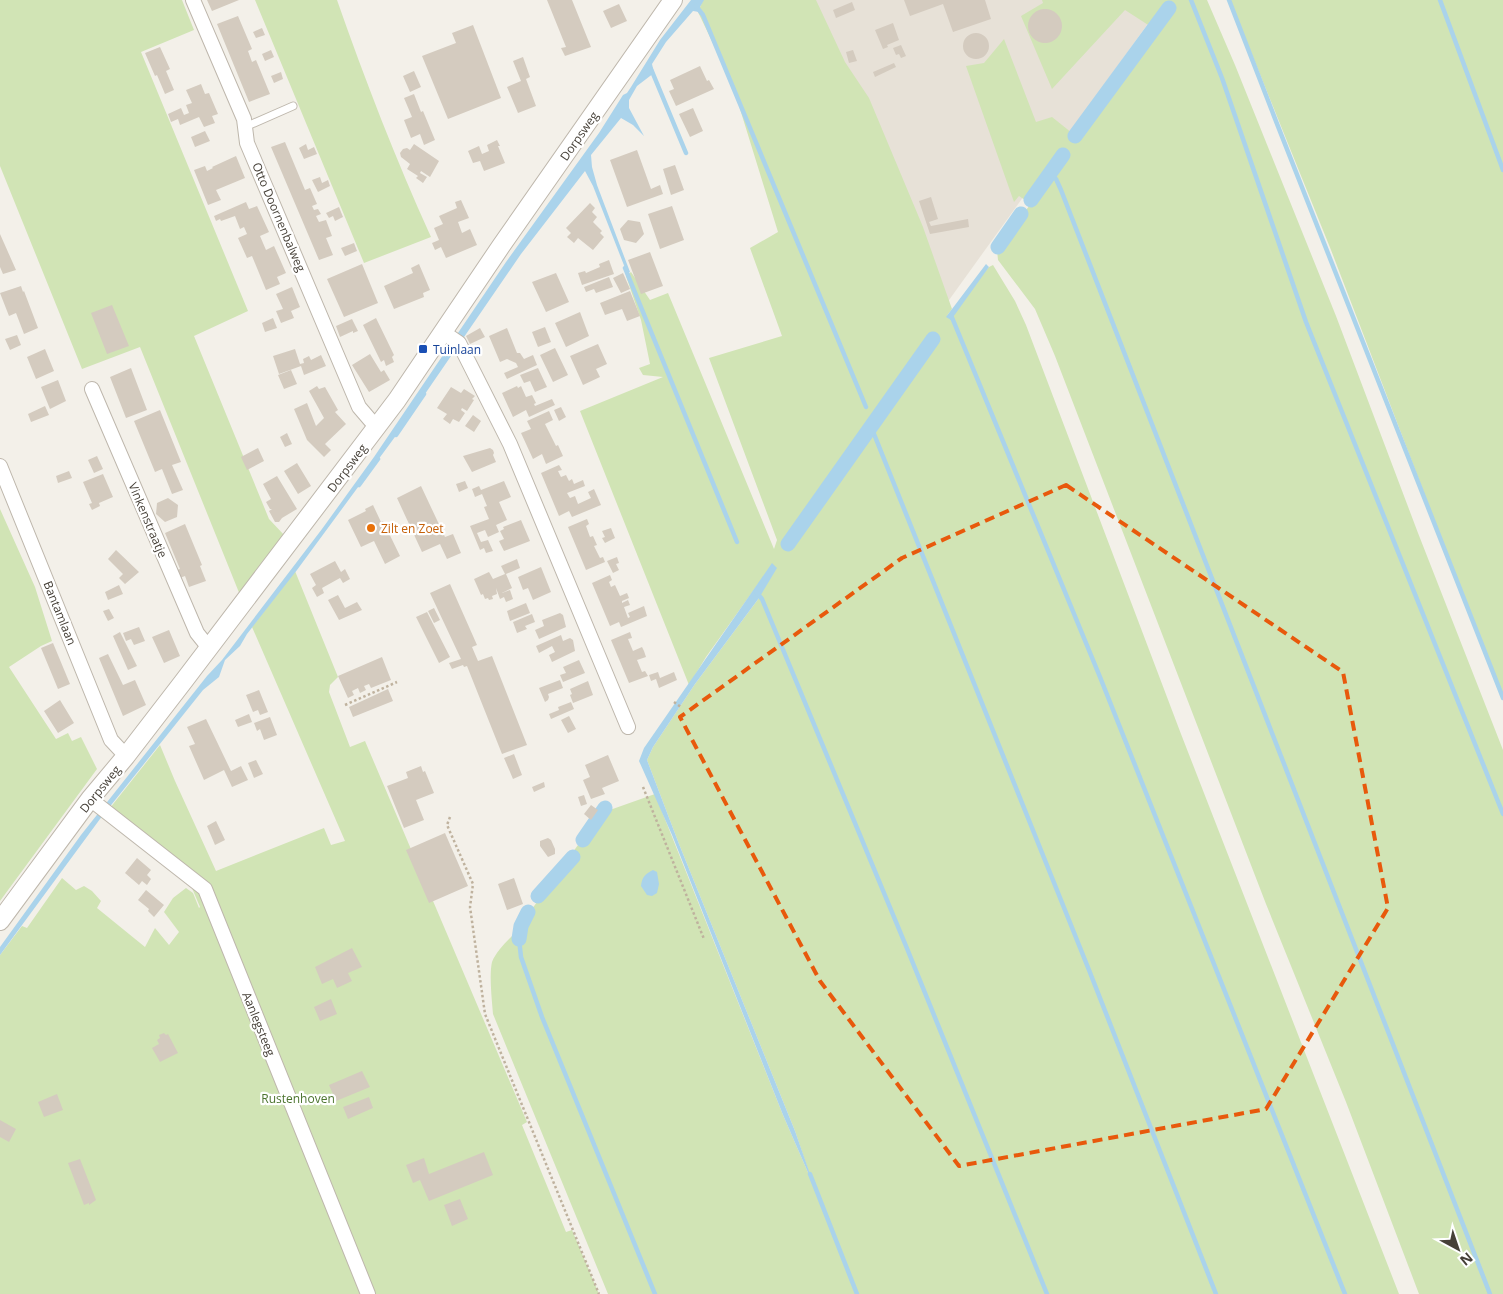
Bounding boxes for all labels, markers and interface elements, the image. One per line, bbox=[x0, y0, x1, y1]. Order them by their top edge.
street label: Dorpsweg bbox=[556, 108, 602, 164]
street label: Otto Doornenbalweg bbox=[248, 160, 310, 275]
place label: Tuinlaan bbox=[433, 341, 481, 358]
marker: Tuinlaan bbox=[417, 343, 429, 355]
street label: Dorpsweg bbox=[323, 440, 371, 496]
street label: Vinkenstraatje bbox=[125, 480, 172, 560]
place label: Zilt en Zoet bbox=[381, 520, 444, 537]
marker: Zilt en Zoet bbox=[365, 522, 377, 534]
street label: Bantamlaan bbox=[39, 578, 81, 648]
street label: Dorpsweg bbox=[76, 761, 125, 816]
street label: Aanlegsteeg bbox=[238, 989, 280, 1059]
park label: Rustenhoven bbox=[261, 1090, 335, 1107]
north arrow bbox=[1433, 1224, 1483, 1274]
text: N bbox=[1456, 1248, 1477, 1270]

